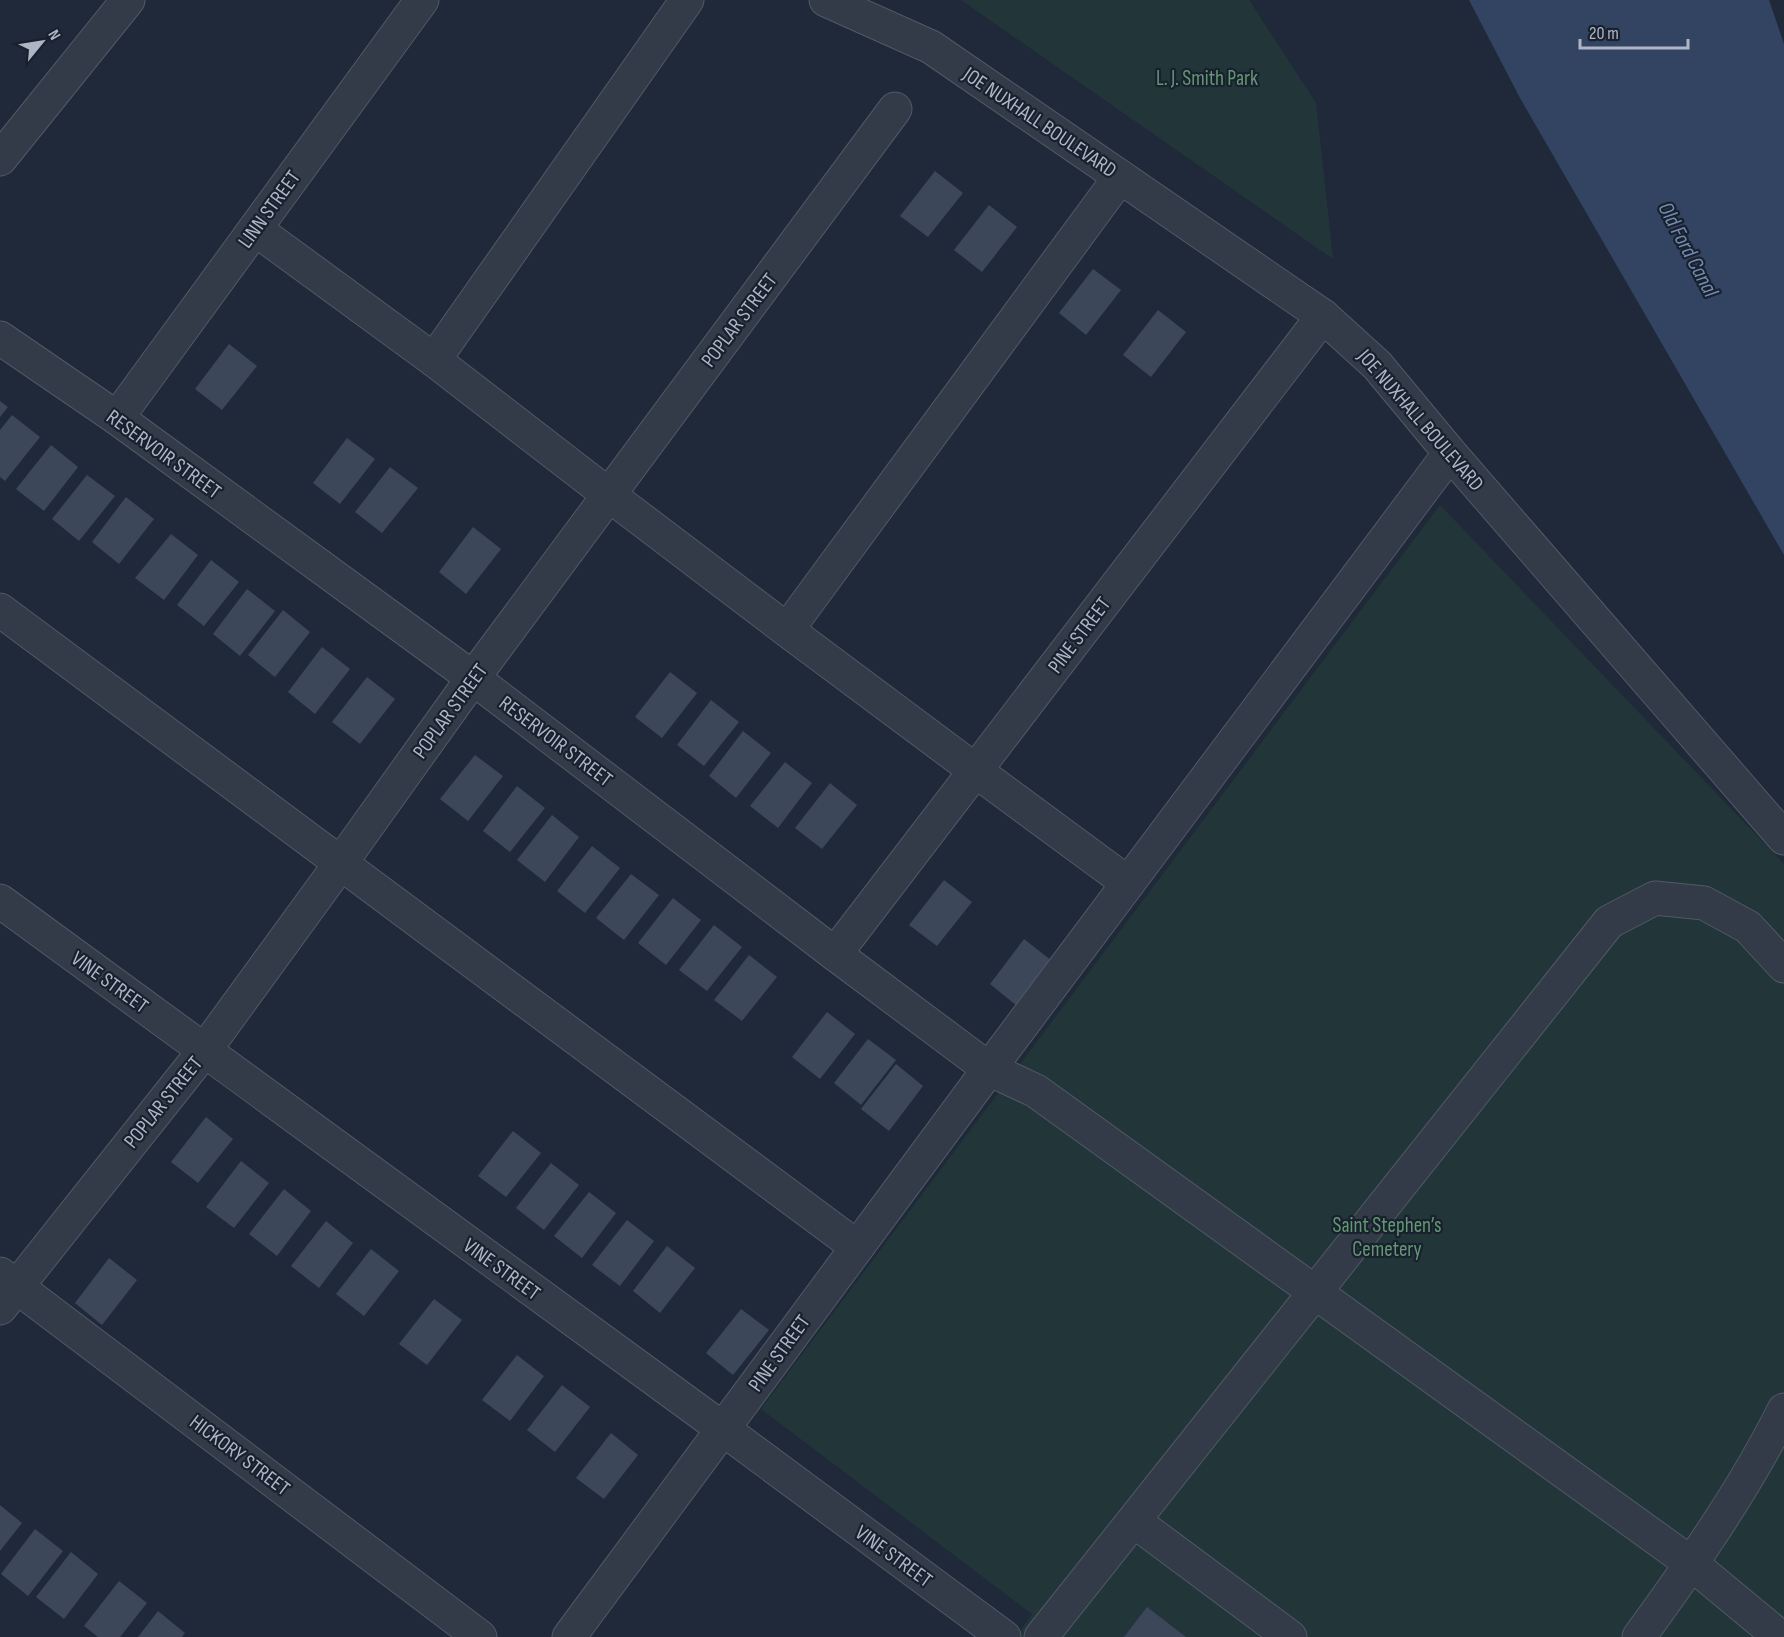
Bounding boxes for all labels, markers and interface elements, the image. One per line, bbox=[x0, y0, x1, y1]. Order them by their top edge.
north arrow bbox=[12, 12, 72, 72]
scale bar bbox=[1580, 12, 1688, 50]
text: 20 m bbox=[1589, 23, 1619, 44]
text: N bbox=[43, 27, 64, 44]
street label: JOE NUXHALL BOULEVARD bbox=[957, 61, 1121, 183]
park label: L. J. Smith Park bbox=[1156, 66, 1258, 91]
street label: LINN STREET bbox=[233, 165, 306, 253]
water label: Old Ford Canal bbox=[1651, 198, 1724, 303]
street label: POPLAR STREET bbox=[696, 268, 783, 372]
street label: JOE NUXHALL BOULEVARD bbox=[1352, 344, 1489, 496]
street label: RESERVOIR STREET bbox=[102, 404, 226, 505]
street label: PINE STREET bbox=[1043, 592, 1116, 678]
street label: POPLAR STREET bbox=[408, 659, 493, 764]
street label: RESERVOIR STREET bbox=[494, 691, 618, 792]
street label: VINE STREET bbox=[66, 946, 154, 1019]
street label: POPLAR STREET bbox=[119, 1051, 208, 1153]
park label: Saint Stephen’s Cemetery bbox=[1332, 1213, 1442, 1262]
street label: VINE STREET bbox=[458, 1233, 546, 1306]
street label: PINE STREET bbox=[743, 1310, 816, 1397]
street label: HICKORY STREET bbox=[185, 1410, 295, 1501]
street label: VINE STREET bbox=[850, 1520, 938, 1593]

